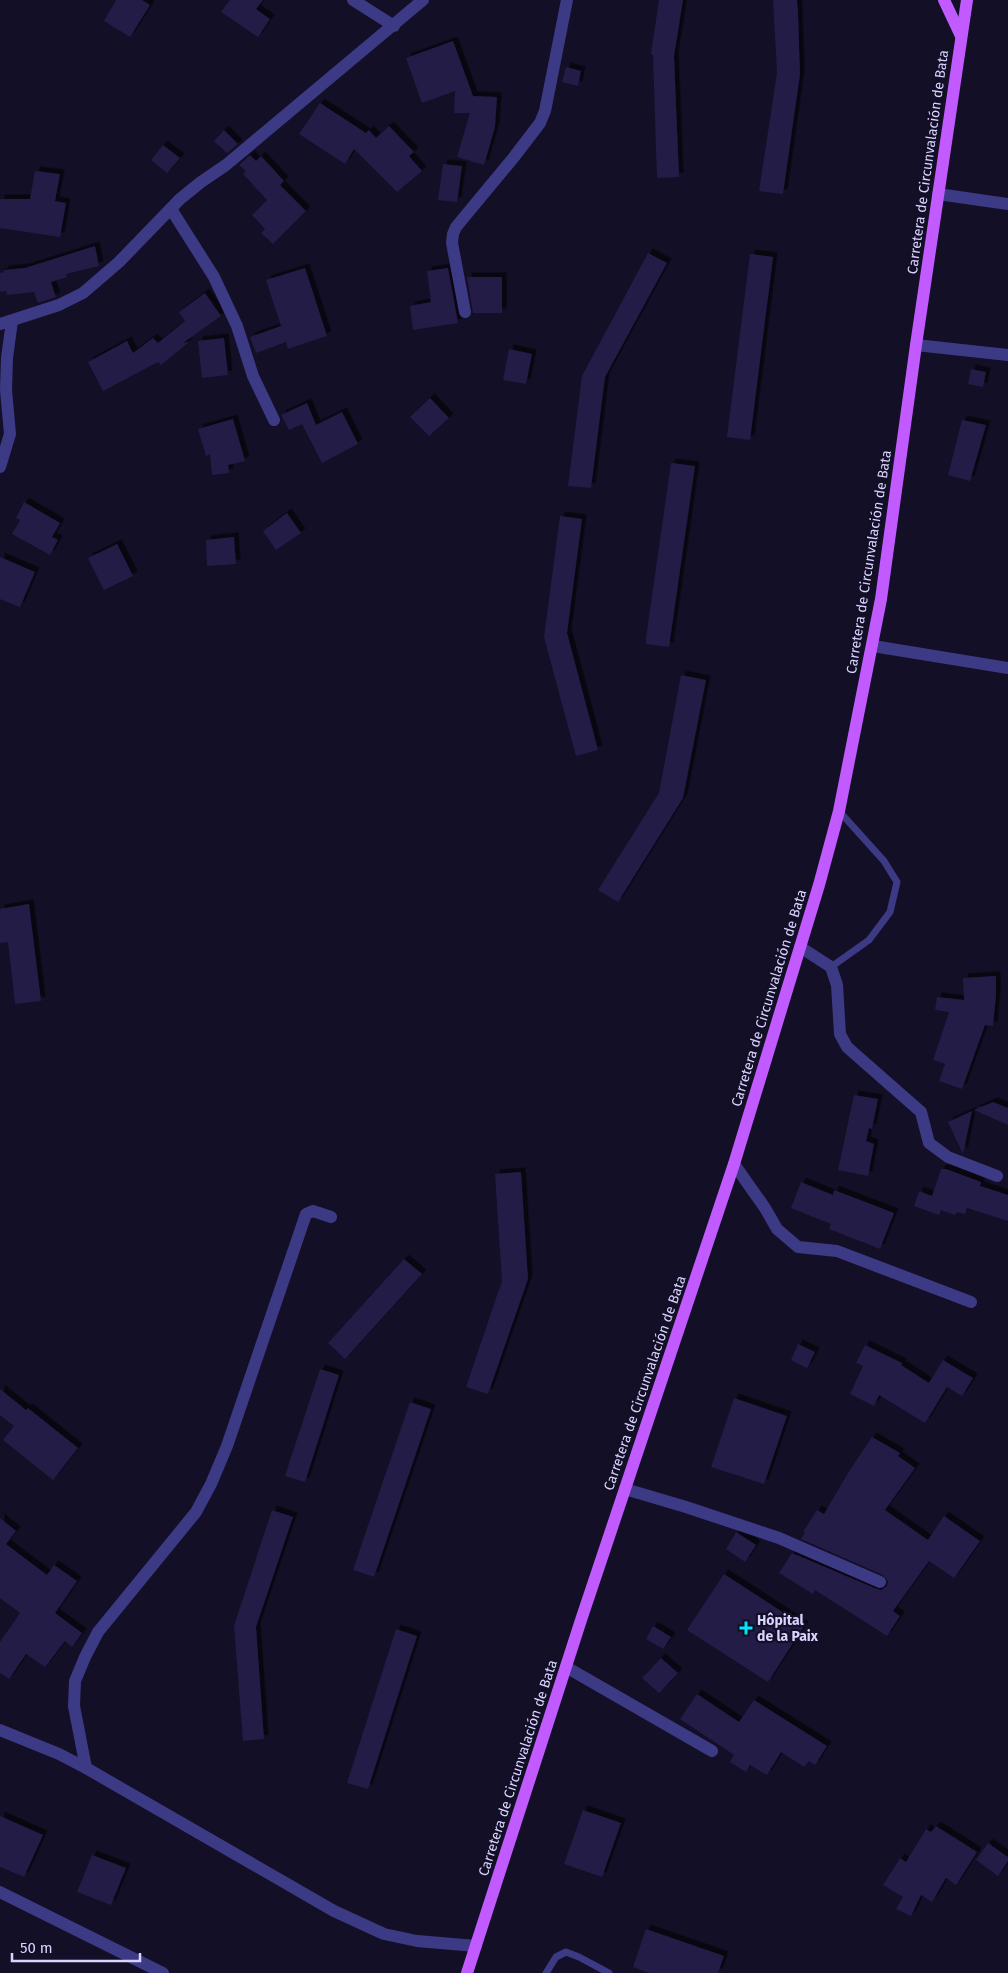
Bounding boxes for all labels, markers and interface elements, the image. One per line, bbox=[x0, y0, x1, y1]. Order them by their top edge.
street label: Carretera de Circunvalación de Bata bbox=[904, 49, 952, 275]
street label: Carretera de Circunvalación de Bata bbox=[843, 449, 895, 675]
street label: Carretera de Circunvalación de Bata bbox=[728, 887, 810, 1109]
street label: Carretera de Circunvalación de Bata bbox=[600, 1273, 690, 1493]
place label: Hôpital de la Paix bbox=[757, 1612, 819, 1645]
marker: Hôpital de la Paix bbox=[739, 1621, 753, 1635]
street label: Carretera de Circunvalación de Bata bbox=[475, 1658, 561, 1878]
scale bar bbox=[12, 1930, 140, 1962]
text: 50 m bbox=[20, 1939, 53, 1957]

